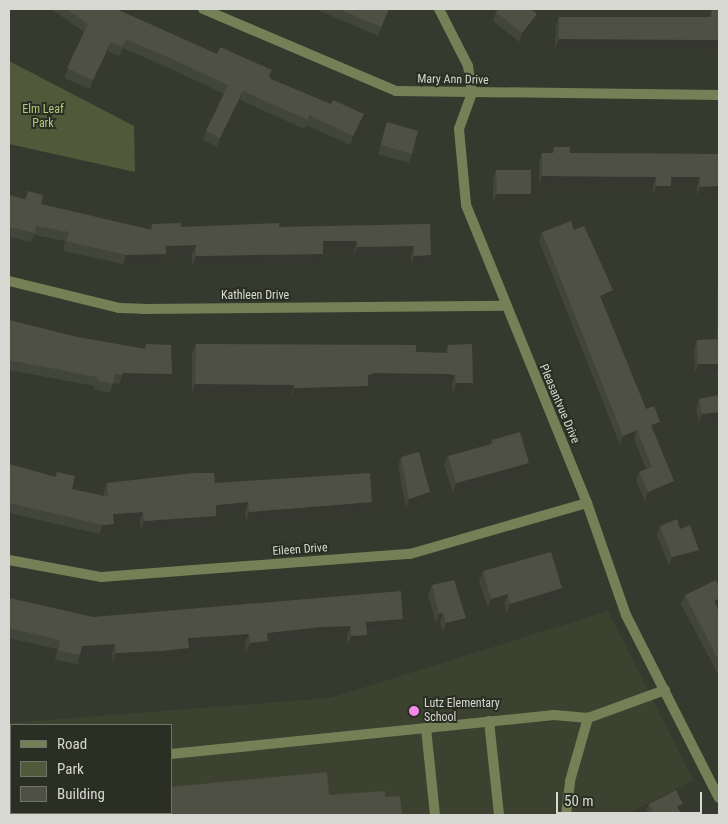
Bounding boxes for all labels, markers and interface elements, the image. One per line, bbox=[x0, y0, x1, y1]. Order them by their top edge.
street label: Mary Ann Drive bbox=[417, 72, 489, 88]
park label: Elm Leaf Park bbox=[22, 103, 64, 131]
street label: Kathleen Drive bbox=[221, 289, 289, 303]
street label: Pleasantvue Drive bbox=[536, 362, 582, 446]
street label: Eileen Drive bbox=[272, 541, 328, 559]
place label: Lutz Elementary School bbox=[424, 697, 500, 725]
marker: Lutz Elementary School bbox=[408, 705, 420, 717]
legend bbox=[10, 724, 172, 814]
text: Road bbox=[57, 735, 87, 753]
text: Park bbox=[57, 760, 84, 778]
scale bar bbox=[558, 782, 704, 814]
text: Building bbox=[57, 785, 105, 803]
text: 50 m bbox=[564, 792, 594, 810]

